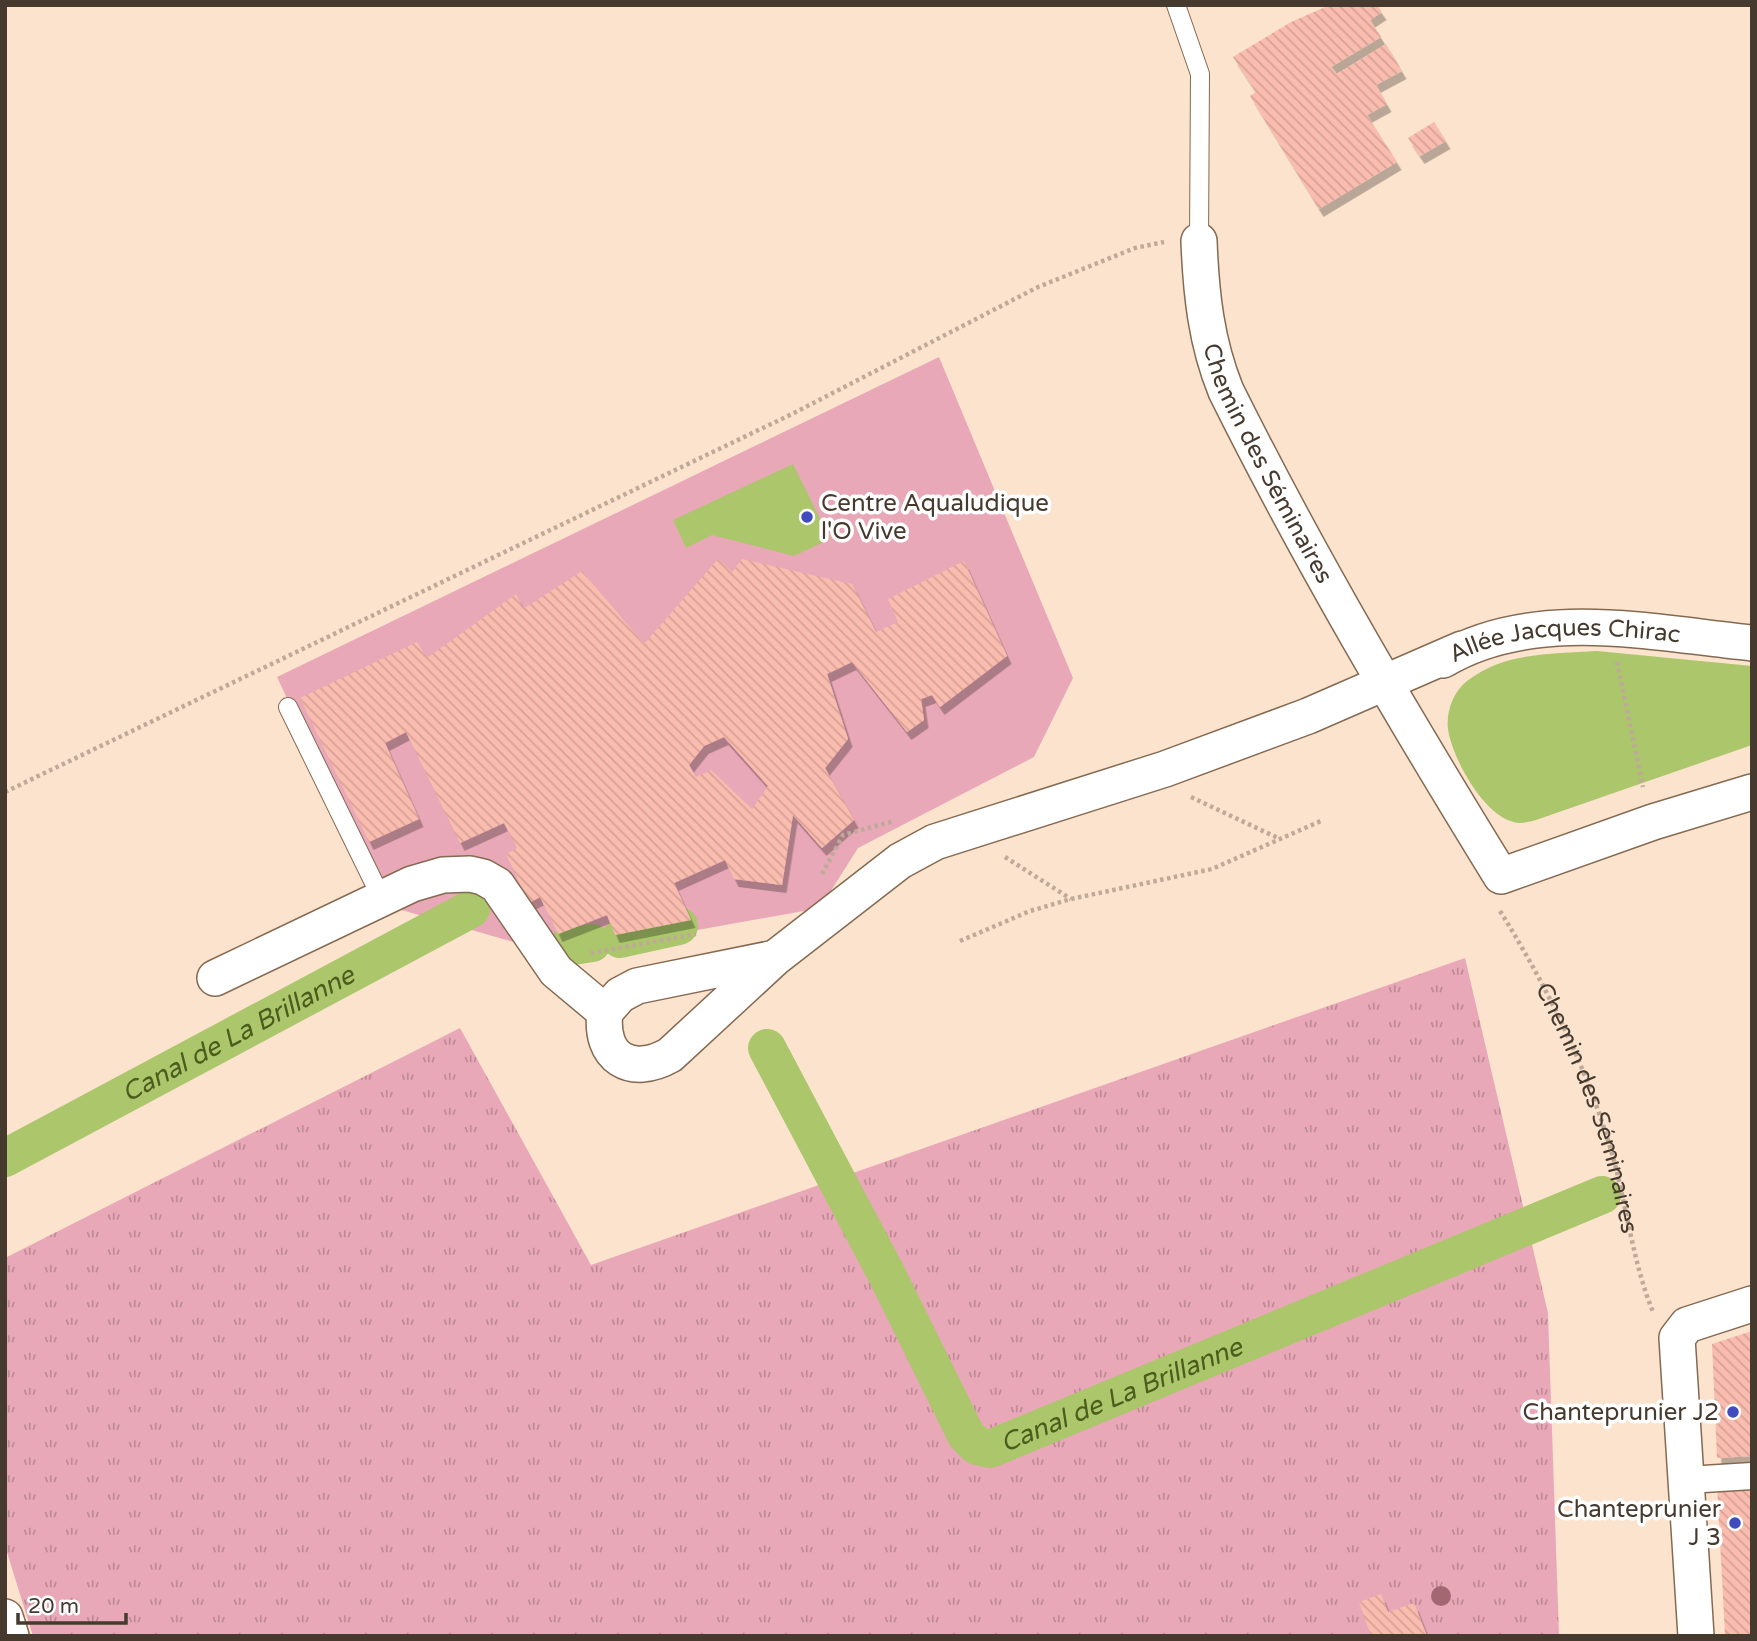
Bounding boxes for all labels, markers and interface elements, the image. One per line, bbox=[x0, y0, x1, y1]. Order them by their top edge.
street label: Chemin des Séminaires bbox=[1196, 340, 1339, 589]
place label: Centre Aqualudique l'O Vive bbox=[821, 489, 1049, 546]
marker: Centre Aqualudique l'O Vive bbox=[799, 509, 815, 525]
street label: Allée Jacques Chirac bbox=[1444, 613, 1682, 669]
water label: Canal de La Brillanne bbox=[117, 959, 361, 1109]
street label: Chemin des Séminaires bbox=[1529, 978, 1644, 1236]
water label: Canal de La Brillanne bbox=[996, 1331, 1248, 1459]
place label: Chanteprunier J2 bbox=[1522, 1398, 1719, 1427]
marker: Chanteprunier J2 bbox=[1725, 1404, 1741, 1420]
place label: Chanteprunier J 3 bbox=[1557, 1495, 1722, 1552]
marker: Chanteprunier J 3 bbox=[1727, 1515, 1743, 1531]
scale bar bbox=[18, 1582, 126, 1626]
text: 20 m bbox=[28, 1594, 79, 1619]

